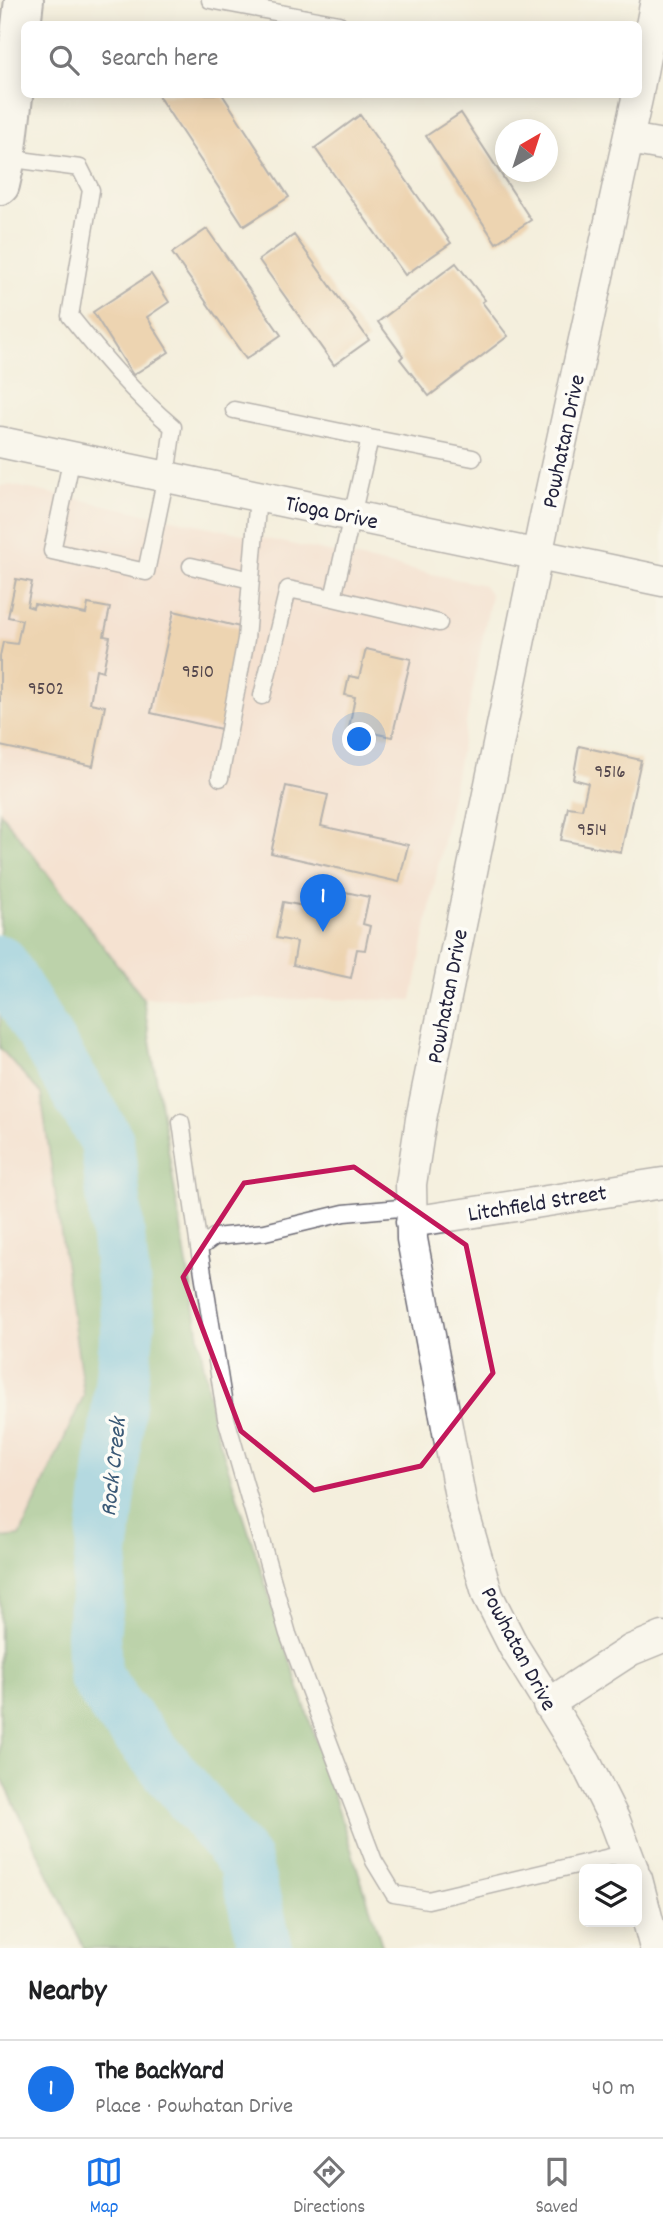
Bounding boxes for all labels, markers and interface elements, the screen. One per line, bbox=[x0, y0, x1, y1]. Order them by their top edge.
search box bbox=[21, 21, 642, 98]
icon: search bbox=[45, 41, 83, 79]
text: Search here bbox=[101, 41, 219, 78]
north arrow bbox=[495, 119, 558, 182]
street label: Powhatan Drive bbox=[535, 372, 596, 512]
street label: Tioga Drive bbox=[282, 489, 381, 540]
house number: 9510 bbox=[182, 660, 214, 687]
house number: 9502 bbox=[28, 677, 64, 704]
your location bbox=[342, 722, 376, 756]
house number: 9516 bbox=[595, 760, 625, 787]
house number: 9514 bbox=[577, 818, 607, 845]
pin: 1 bbox=[300, 874, 346, 932]
street label: Powhatan Drive bbox=[420, 927, 479, 1067]
street label: Litchfield Street bbox=[466, 1178, 609, 1233]
water label: Rock Creek bbox=[93, 1414, 137, 1518]
street label: Powhatan Drive bbox=[470, 1582, 563, 1718]
map controls bbox=[579, 1864, 642, 1927]
button: layers bbox=[579, 1864, 642, 1927]
text: Nearby bbox=[28, 1972, 106, 2015]
text: The BackYard bbox=[95, 2054, 224, 2091]
text: 1 bbox=[48, 2073, 54, 2106]
text: 40 m bbox=[592, 2073, 635, 2106]
text: Place · Powhatan Drive bbox=[95, 2091, 293, 2124]
tab: Map bbox=[85, 2153, 123, 2222]
tab: Directions bbox=[293, 2153, 365, 2222]
tab: Saved bbox=[535, 2153, 578, 2222]

